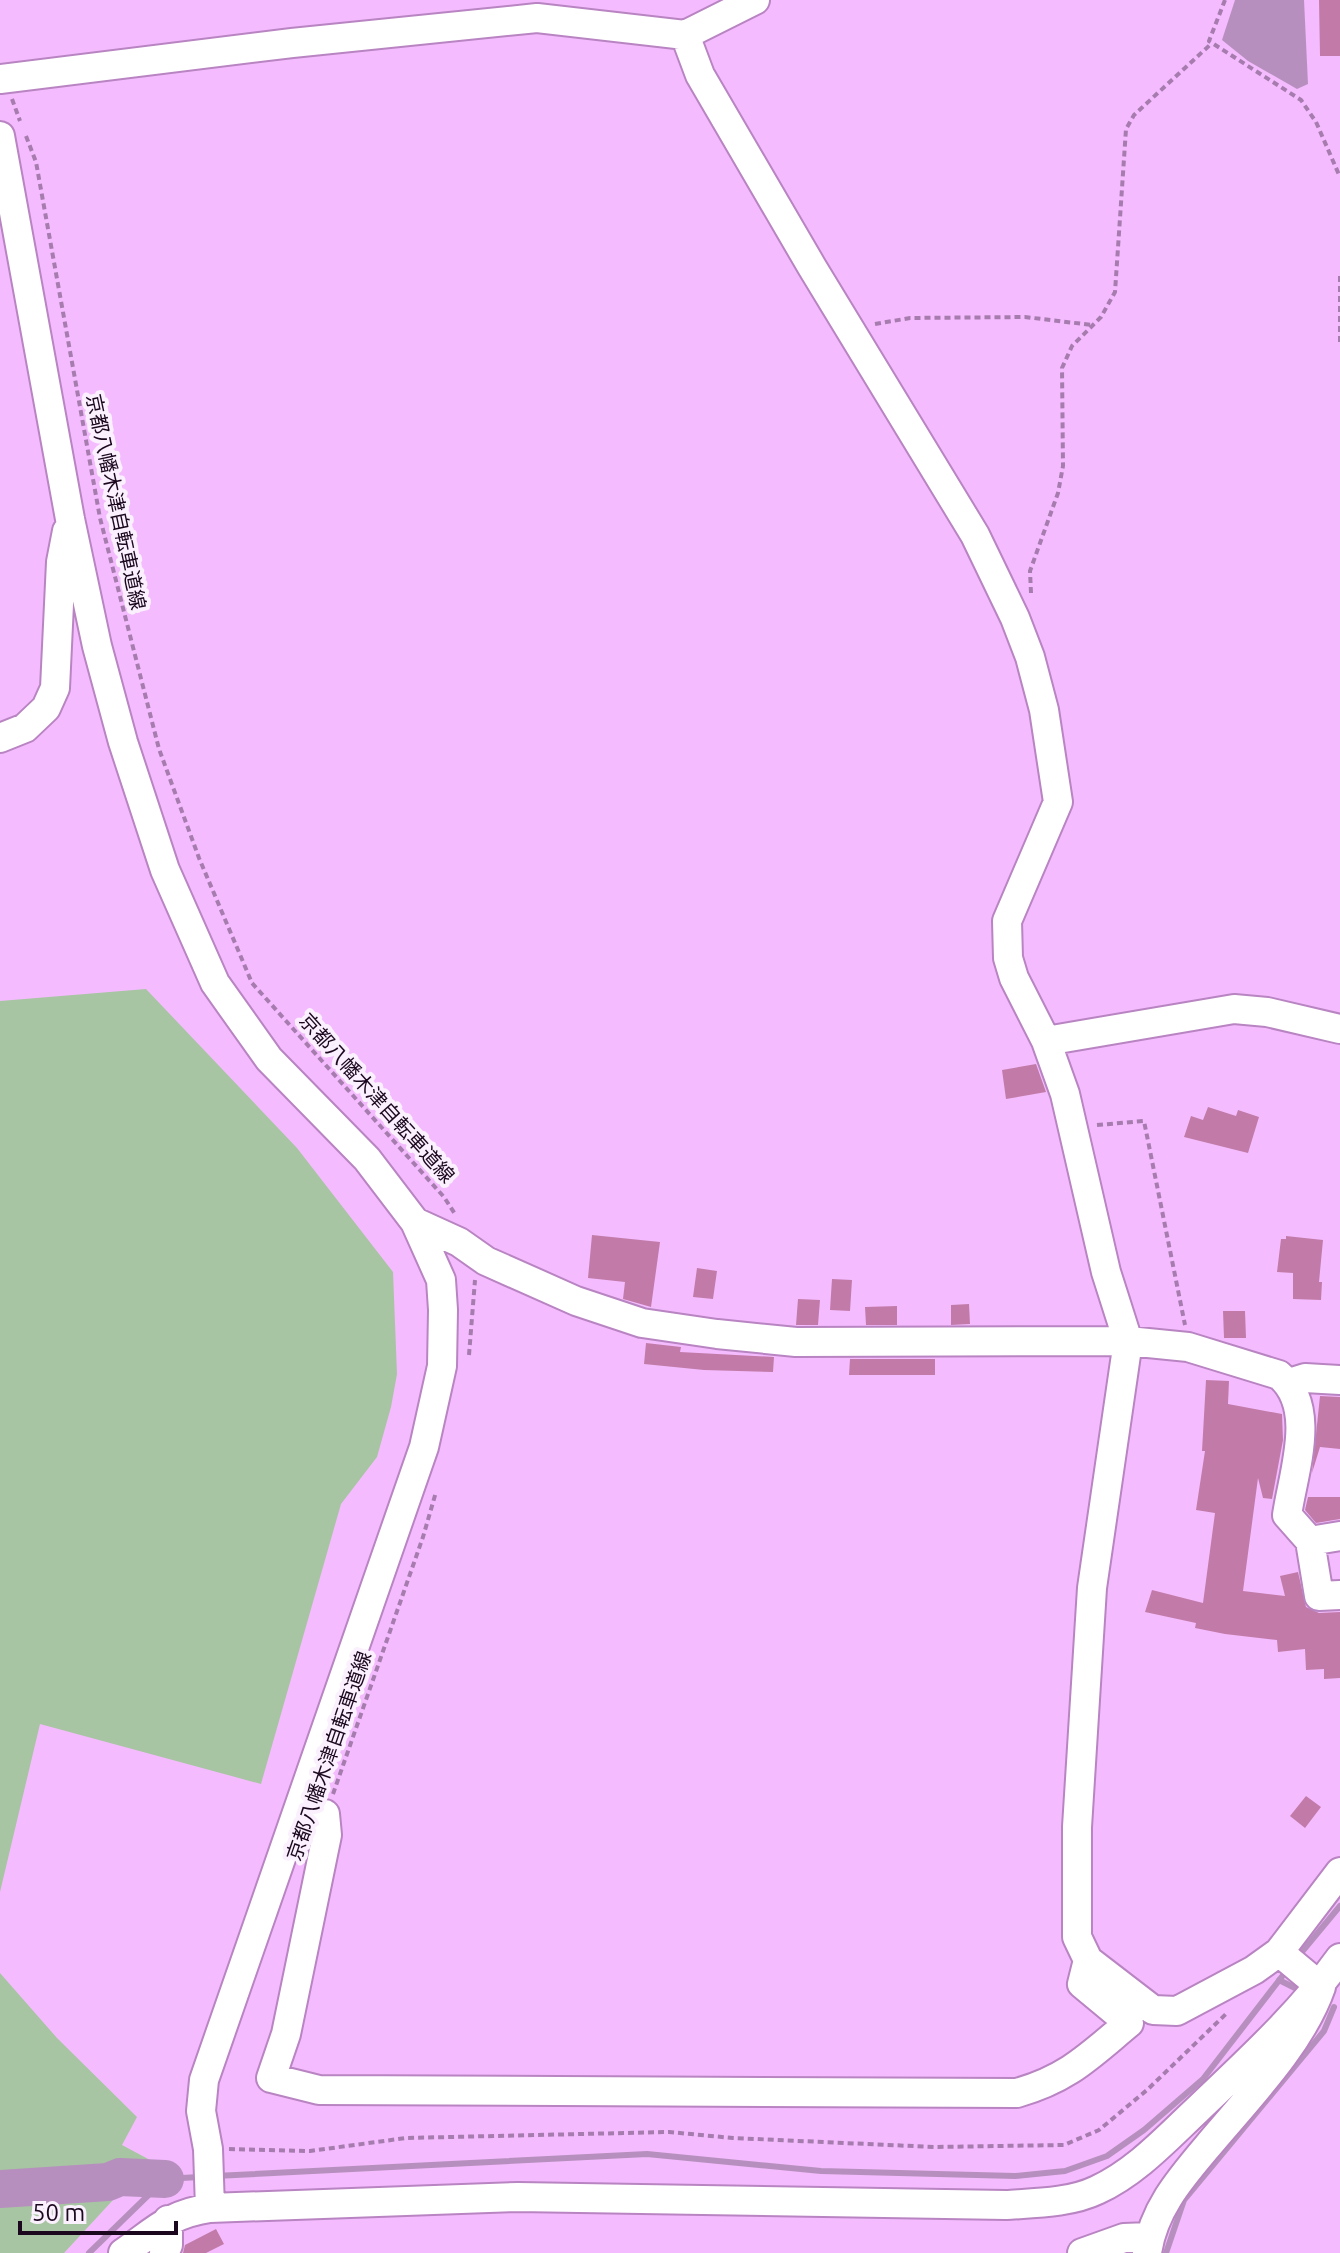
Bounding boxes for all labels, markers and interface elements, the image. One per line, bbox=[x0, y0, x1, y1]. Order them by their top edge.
street label: 京都八幡木津自転車道線 bbox=[82, 392, 151, 612]
street label: 京都八幡木津自転車道線 bbox=[295, 1008, 460, 1187]
street label: 京都八幡木津自転車道線 bbox=[282, 1648, 375, 1864]
scale bar bbox=[20, 2185, 176, 2235]
text: 50 m bbox=[32, 2199, 85, 2226]

